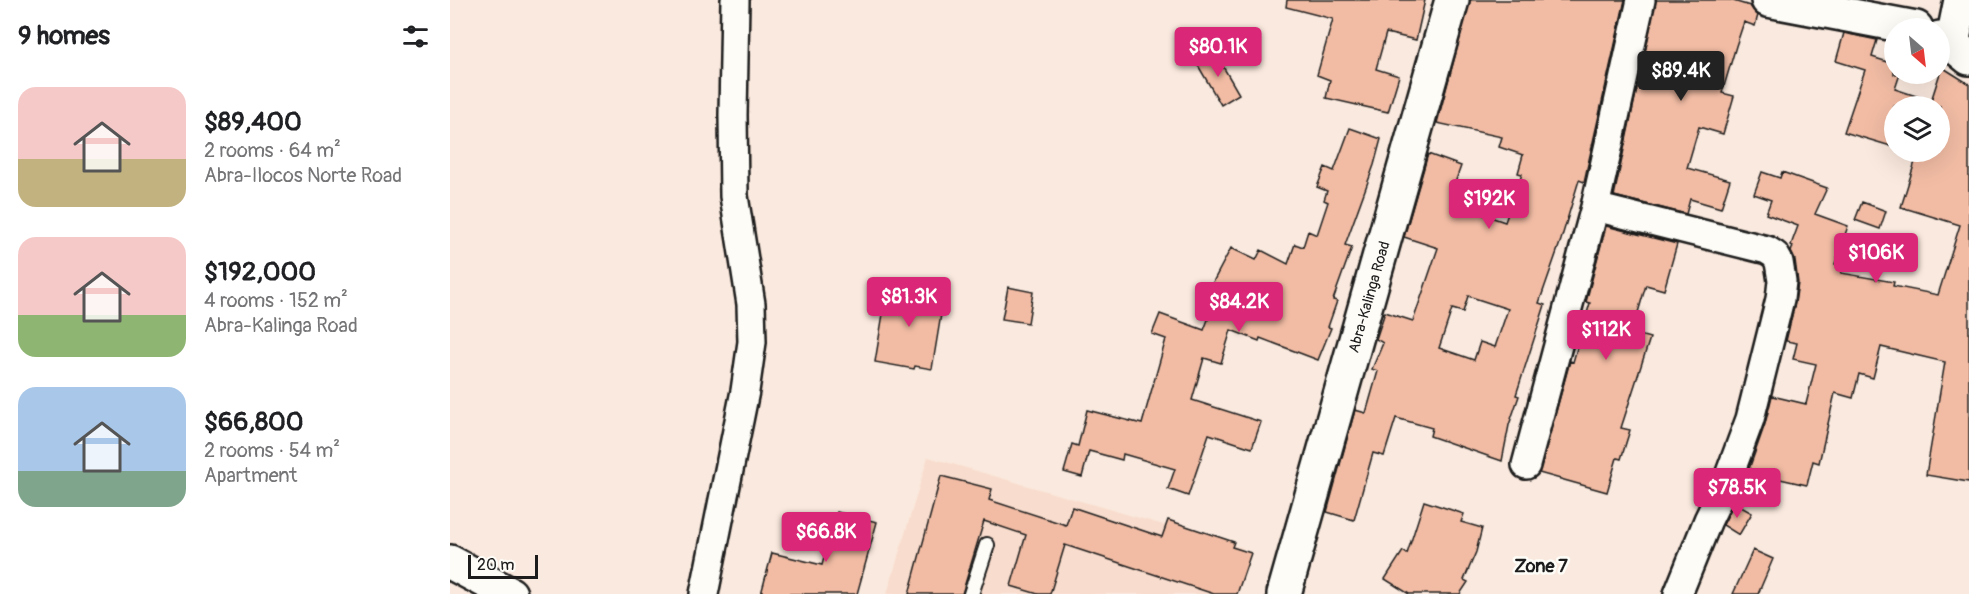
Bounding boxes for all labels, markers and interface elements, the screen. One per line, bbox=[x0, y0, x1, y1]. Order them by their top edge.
north arrow bbox=[1884, 18, 1950, 84]
map controls bbox=[1884, 18, 1950, 162]
text: 9 homes bbox=[18, 20, 110, 52]
icon: filters bbox=[399, 20, 432, 53]
pin: $80.1K bbox=[1169, 27, 1267, 78]
text: $80.1K bbox=[1189, 34, 1247, 59]
pin: $89.4K bbox=[1632, 51, 1730, 102]
text: $89.4K bbox=[1651, 58, 1711, 83]
button: layers bbox=[1884, 96, 1950, 162]
text: $89,400 bbox=[204, 106, 302, 138]
icon: home bbox=[66, 111, 138, 183]
text: 2 rooms · 64 m² bbox=[204, 138, 341, 163]
text: Abra-Ilocos Norte Road bbox=[204, 163, 402, 188]
pin: $192K bbox=[1447, 179, 1531, 230]
text: $192K bbox=[1463, 186, 1515, 211]
pin: $106K bbox=[1834, 233, 1918, 284]
street label: Abra-Kalinga Road bbox=[1344, 239, 1394, 355]
text: $106K bbox=[1848, 240, 1904, 265]
text: $192,000 bbox=[204, 256, 316, 288]
icon: home bbox=[66, 261, 138, 333]
pin: $81.3K bbox=[860, 277, 958, 328]
pin: $84.2K bbox=[1190, 282, 1288, 333]
text: $81.3K bbox=[881, 284, 937, 309]
text: 4 rooms · 152 m² bbox=[204, 288, 348, 313]
text: $84.2K bbox=[1209, 289, 1269, 314]
pin: $112K bbox=[1564, 310, 1648, 361]
text: Abra-Kalinga Road bbox=[204, 313, 358, 338]
text: $112K bbox=[1581, 317, 1631, 342]
text: $66,800 bbox=[204, 406, 304, 438]
icon: home bbox=[66, 411, 138, 483]
text: 2 rooms · 54 m² bbox=[204, 438, 340, 463]
text: Apartment bbox=[204, 463, 297, 488]
pin: $78.5K bbox=[1688, 468, 1786, 519]
text: $78.5K bbox=[1708, 475, 1766, 500]
pin: $66.8K bbox=[777, 512, 875, 563]
text: $66.8K bbox=[796, 519, 856, 544]
scale bar bbox=[468, 552, 538, 580]
text: 20 m bbox=[477, 555, 515, 575]
district label: Zone 7 bbox=[1514, 555, 1568, 578]

